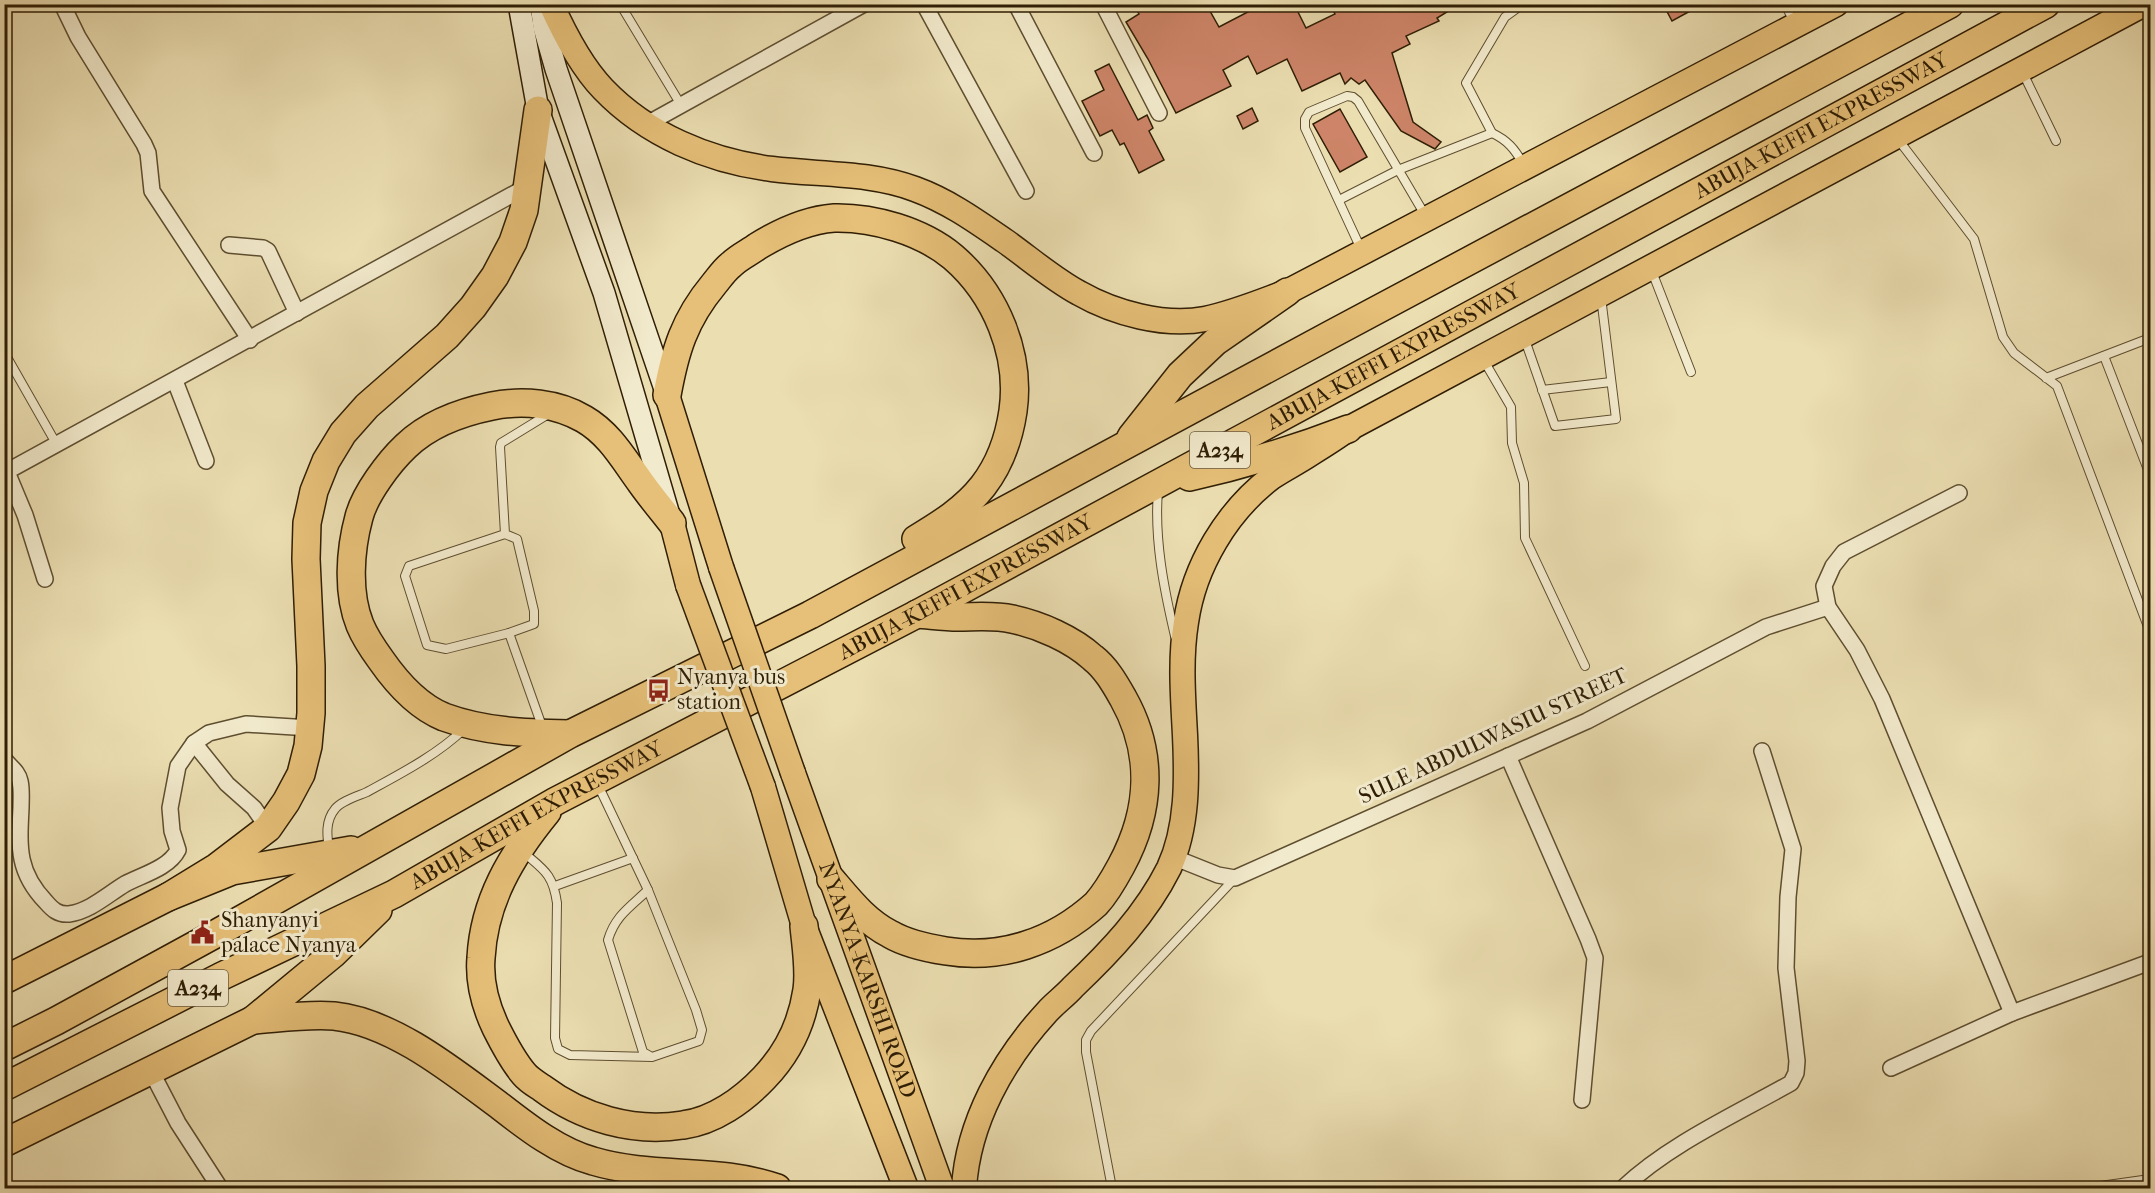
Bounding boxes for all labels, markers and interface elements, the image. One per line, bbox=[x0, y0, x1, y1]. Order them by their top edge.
street label: ABUJA-KEFFI EXPRESSWAY bbox=[1689, 46, 1953, 205]
street label: ABUJA-KEFFI EXPRESSWAY bbox=[1261, 277, 1526, 436]
road number: A234 bbox=[1190, 432, 1250, 468]
street label: ABUJA-KEFFI EXPRESSWAY bbox=[833, 508, 1098, 666]
street label: SULE ABDULWASIU STREET bbox=[1354, 662, 1633, 810]
place label: Nyanya bus station bbox=[677, 664, 785, 715]
bus stop icon: Nyanya bus station bbox=[646, 677, 672, 703]
street label: ABUJA-KEFFI EXPRESSWAY bbox=[405, 735, 668, 896]
street label: NYANYA-KARSHI ROAD bbox=[813, 859, 922, 1102]
place label: Shanyanyi palace Nyanya bbox=[220, 907, 357, 958]
public building icon: Shanyanyi palace Nyanya bbox=[190, 920, 216, 946]
road number: A234 bbox=[168, 970, 228, 1006]

